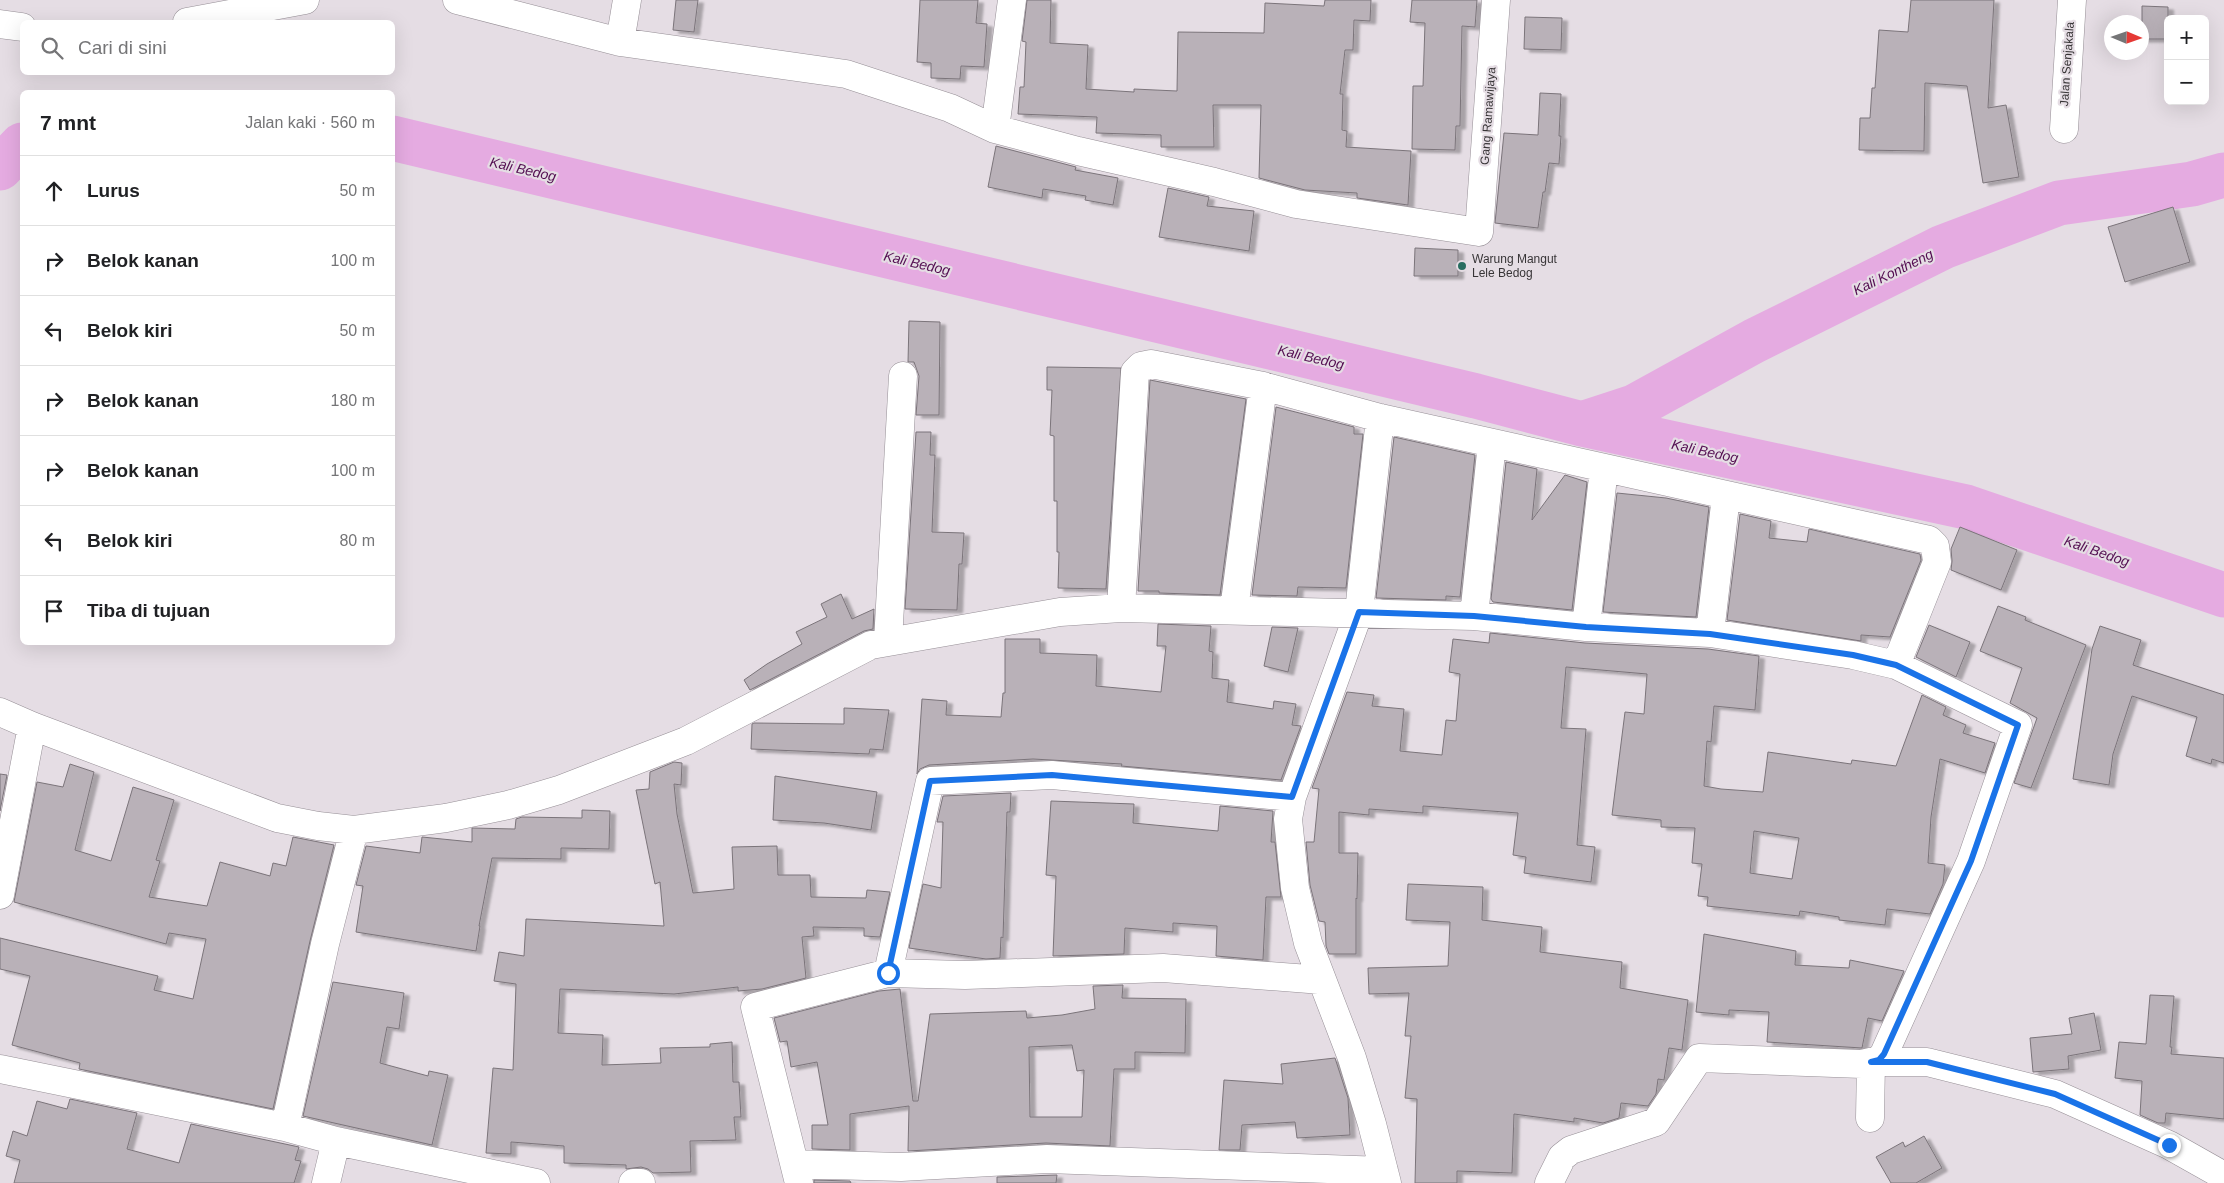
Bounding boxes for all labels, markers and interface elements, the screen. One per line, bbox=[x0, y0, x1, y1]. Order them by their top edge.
north arrow bbox=[2104, 15, 2149, 60]
map controls bbox=[2164, 15, 2209, 105]
button: + bbox=[2164, 15, 2209, 60]
search box bbox=[20, 20, 395, 75]
street label: Jalan Senjakala bbox=[2057, 21, 2077, 107]
icon: search bbox=[38, 34, 66, 62]
text: Cari di sini bbox=[78, 37, 167, 58]
button: − bbox=[2164, 60, 2209, 105]
street label: Gang Ramawijaya bbox=[1478, 66, 1498, 165]
text: 7 mnt bbox=[40, 111, 96, 134]
text: Jalan kaki · 560 m bbox=[245, 114, 375, 131]
water label: Kali Bedog bbox=[488, 154, 558, 184]
icon: ahead bbox=[40, 177, 68, 205]
text: Lurus bbox=[87, 180, 140, 201]
text: 50 m bbox=[339, 182, 375, 199]
water label: Kali Kontheng bbox=[1850, 246, 1936, 298]
icon: right bbox=[40, 247, 68, 275]
water label: Kali Bedog bbox=[882, 248, 952, 278]
text: Belok kanan bbox=[87, 250, 199, 271]
text: 100 m bbox=[331, 252, 375, 269]
place label: Warung Mangut Lele Bedog bbox=[1472, 252, 1558, 280]
marker: Warung Mangut Lele Bedog bbox=[1456, 260, 1468, 272]
icon: left bbox=[40, 317, 68, 345]
text: Belok kiri bbox=[87, 320, 173, 341]
text: 50 m bbox=[339, 322, 375, 339]
water label: Kali Bedog bbox=[1276, 342, 1346, 372]
icon: right bbox=[40, 387, 68, 415]
text: Belok kanan bbox=[87, 390, 199, 411]
text: 180 m bbox=[331, 392, 375, 409]
water label: Kali Bedog bbox=[1670, 436, 1740, 466]
icon: right bbox=[40, 457, 68, 485]
text: Belok kanan bbox=[87, 460, 199, 481]
text: 100 m bbox=[331, 462, 375, 479]
icon: left bbox=[40, 527, 68, 555]
text: Belok kiri bbox=[87, 530, 173, 551]
text: 80 m bbox=[339, 532, 375, 549]
water label: Kali Bedog bbox=[2062, 532, 2132, 570]
icon: arrive bbox=[40, 597, 68, 625]
text: Tiba di tujuan bbox=[87, 600, 210, 621]
route start bbox=[877, 962, 900, 985]
route end bbox=[2158, 1134, 2181, 1157]

